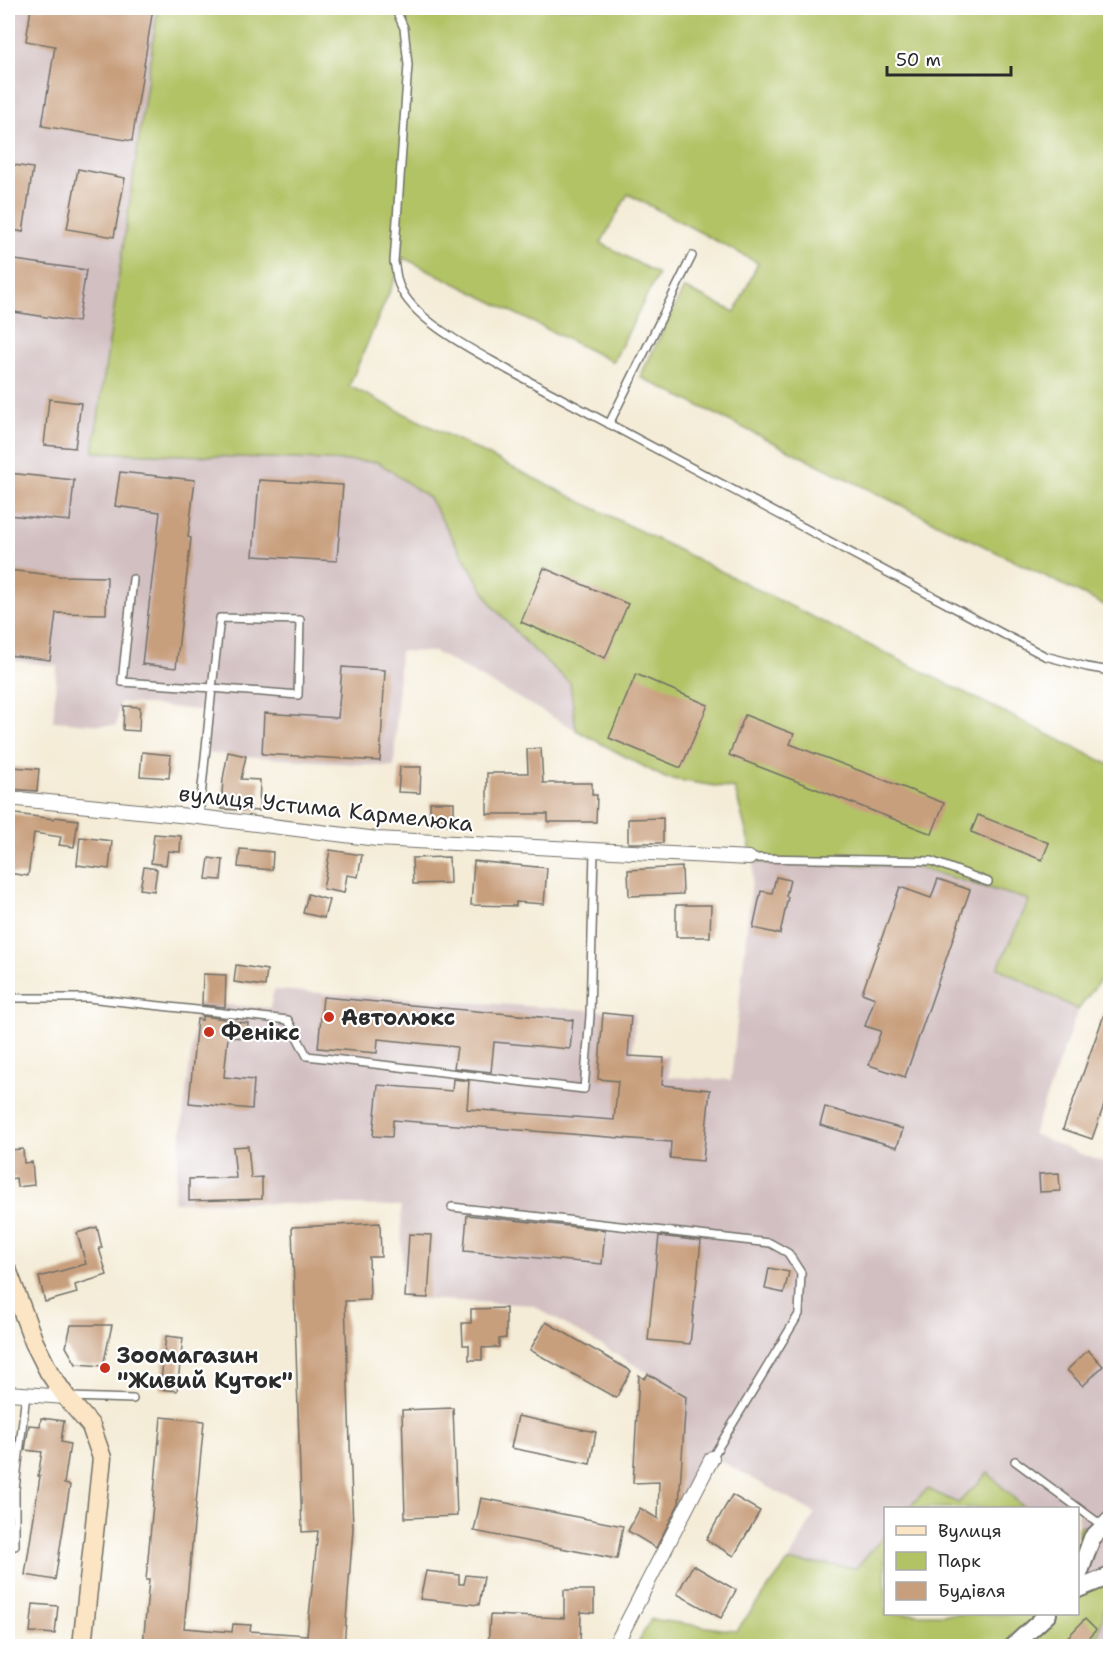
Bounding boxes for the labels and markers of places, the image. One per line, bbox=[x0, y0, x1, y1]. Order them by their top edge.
place label: Автолюкс bbox=[341, 1003, 456, 1032]
marker: Автолюкс bbox=[322, 1010, 336, 1024]
place label: Фенікс bbox=[221, 1018, 300, 1047]
marker: Фенікс bbox=[202, 1025, 216, 1039]
place label: Зоомагазин "Живий Куток" bbox=[117, 1341, 293, 1395]
marker: Зоомагазин "Живий Куток" bbox=[98, 1361, 112, 1375]

